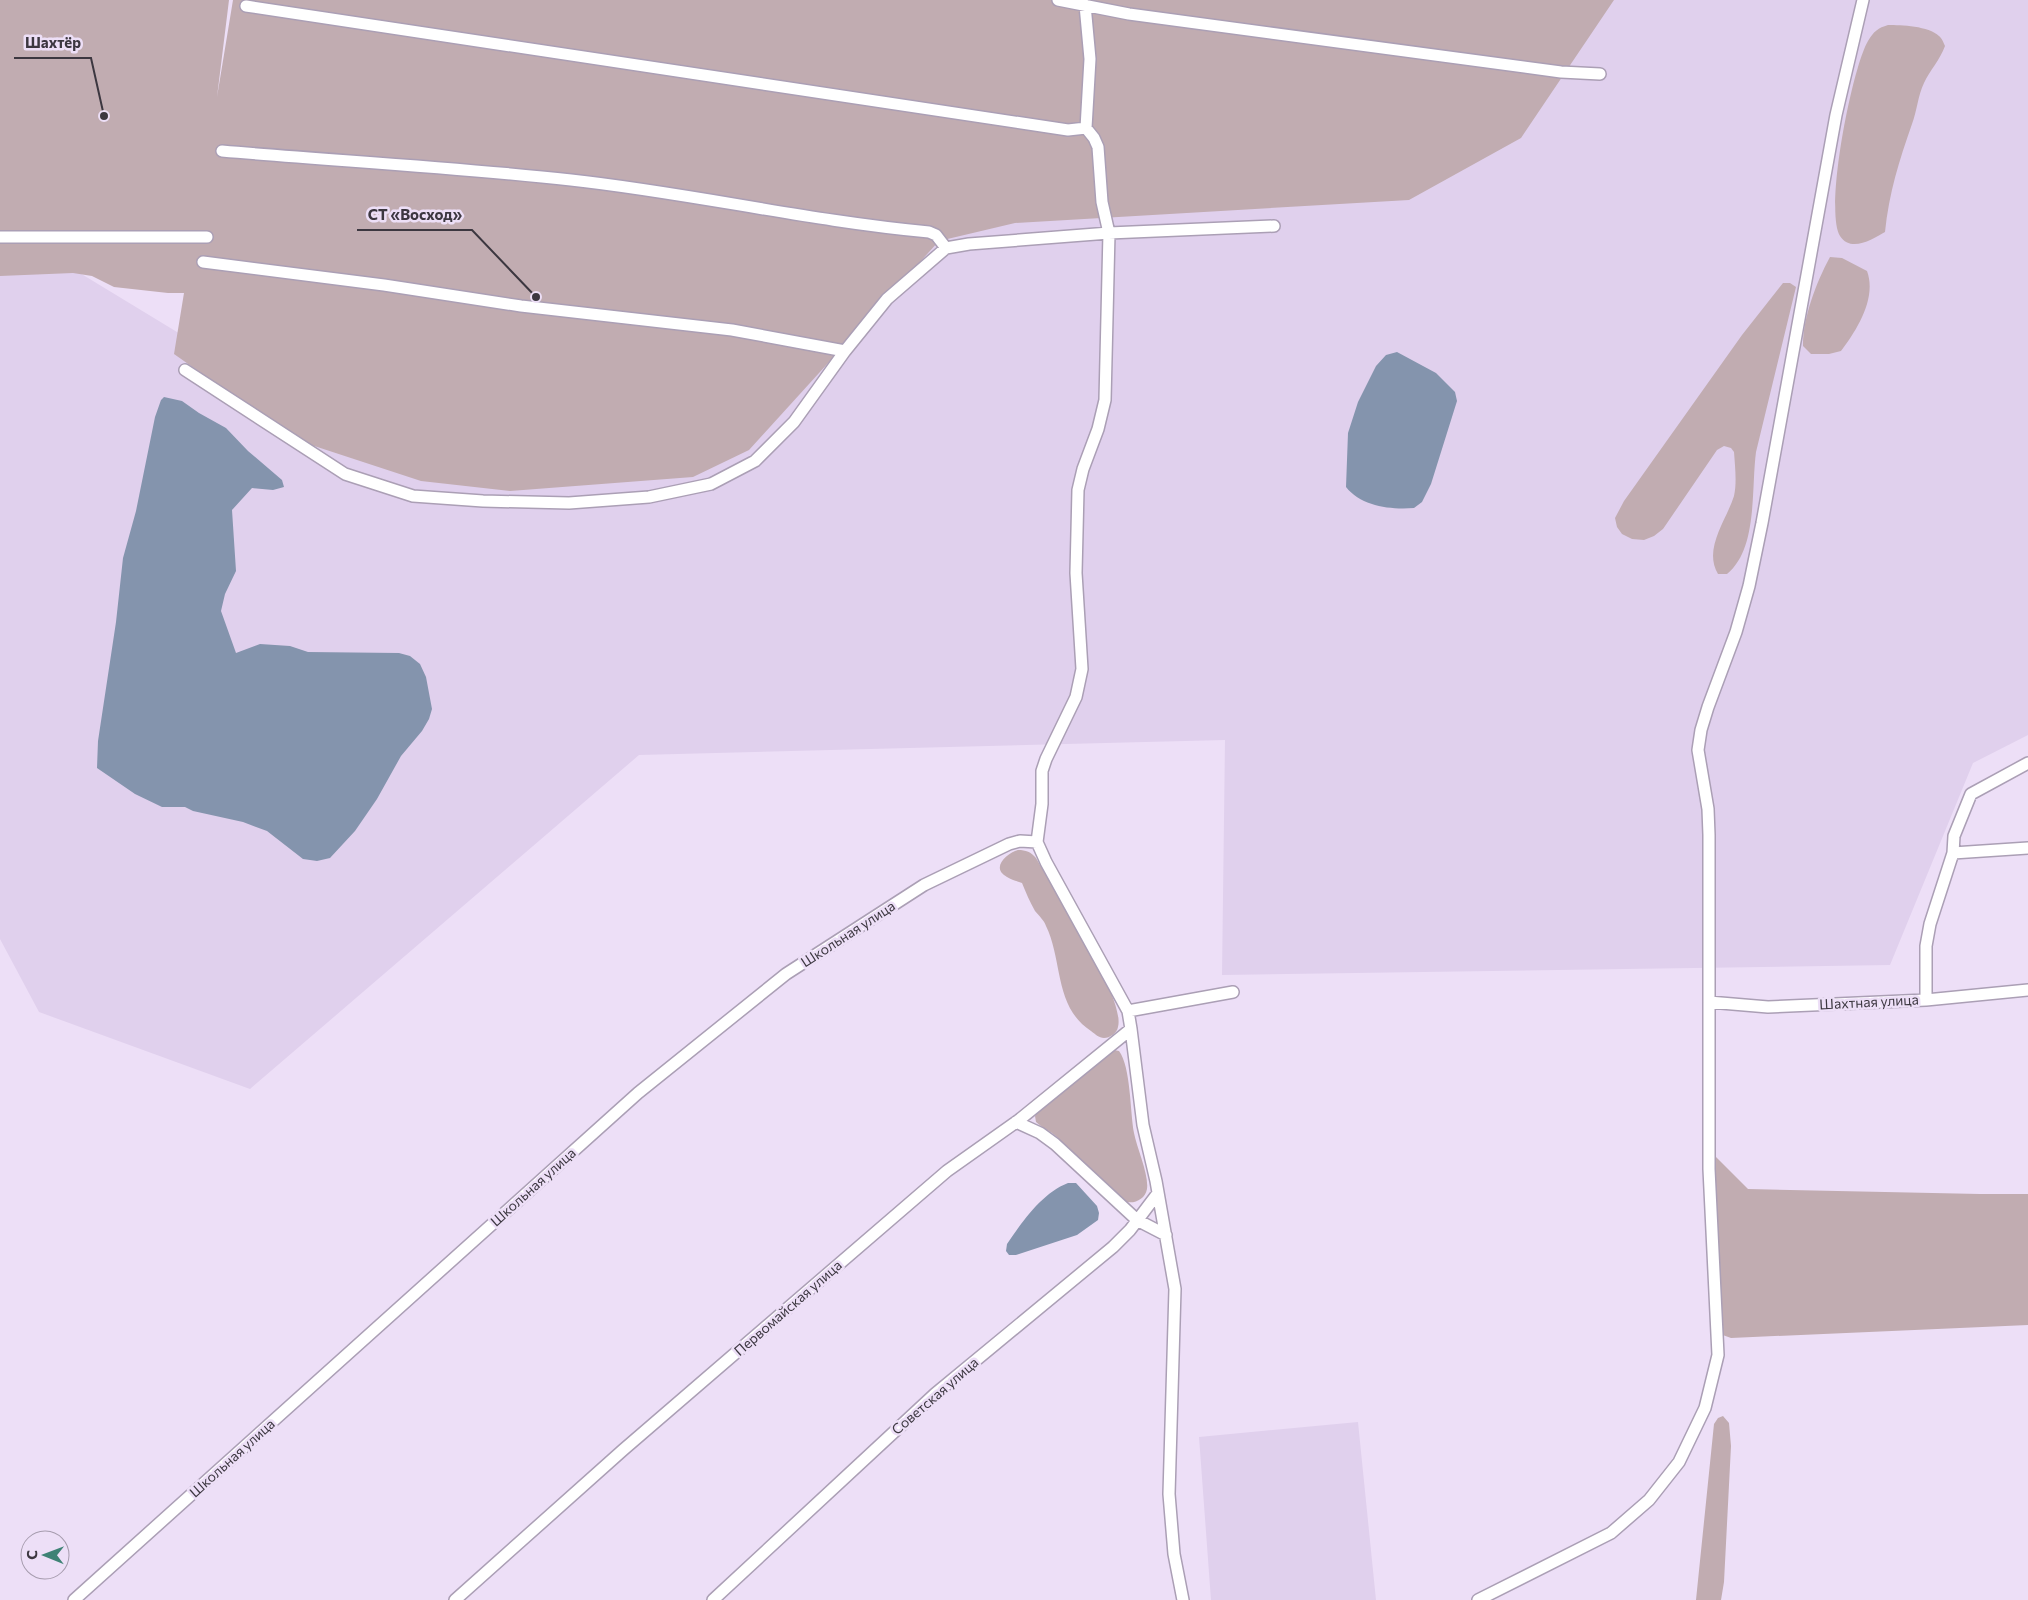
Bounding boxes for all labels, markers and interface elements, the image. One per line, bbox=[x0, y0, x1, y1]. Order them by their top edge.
callout: Шахтёр bbox=[14, 28, 91, 58]
text: Шахтёр bbox=[25, 33, 81, 51]
callout: СТ «Восход» bbox=[357, 200, 472, 230]
text: СТ «Восход» bbox=[368, 205, 463, 223]
street label: Школьная улица bbox=[797, 897, 898, 970]
street label: Шахтная улица bbox=[1819, 990, 1919, 1013]
street label: Школьная улица bbox=[487, 1144, 579, 1229]
street label: Первомайская улица bbox=[730, 1256, 845, 1359]
street label: Советская улица bbox=[888, 1353, 981, 1438]
street label: Школьная улица bbox=[186, 1415, 278, 1500]
north arrow bbox=[20, 1530, 70, 1580]
text: С bbox=[23, 1550, 40, 1560]

